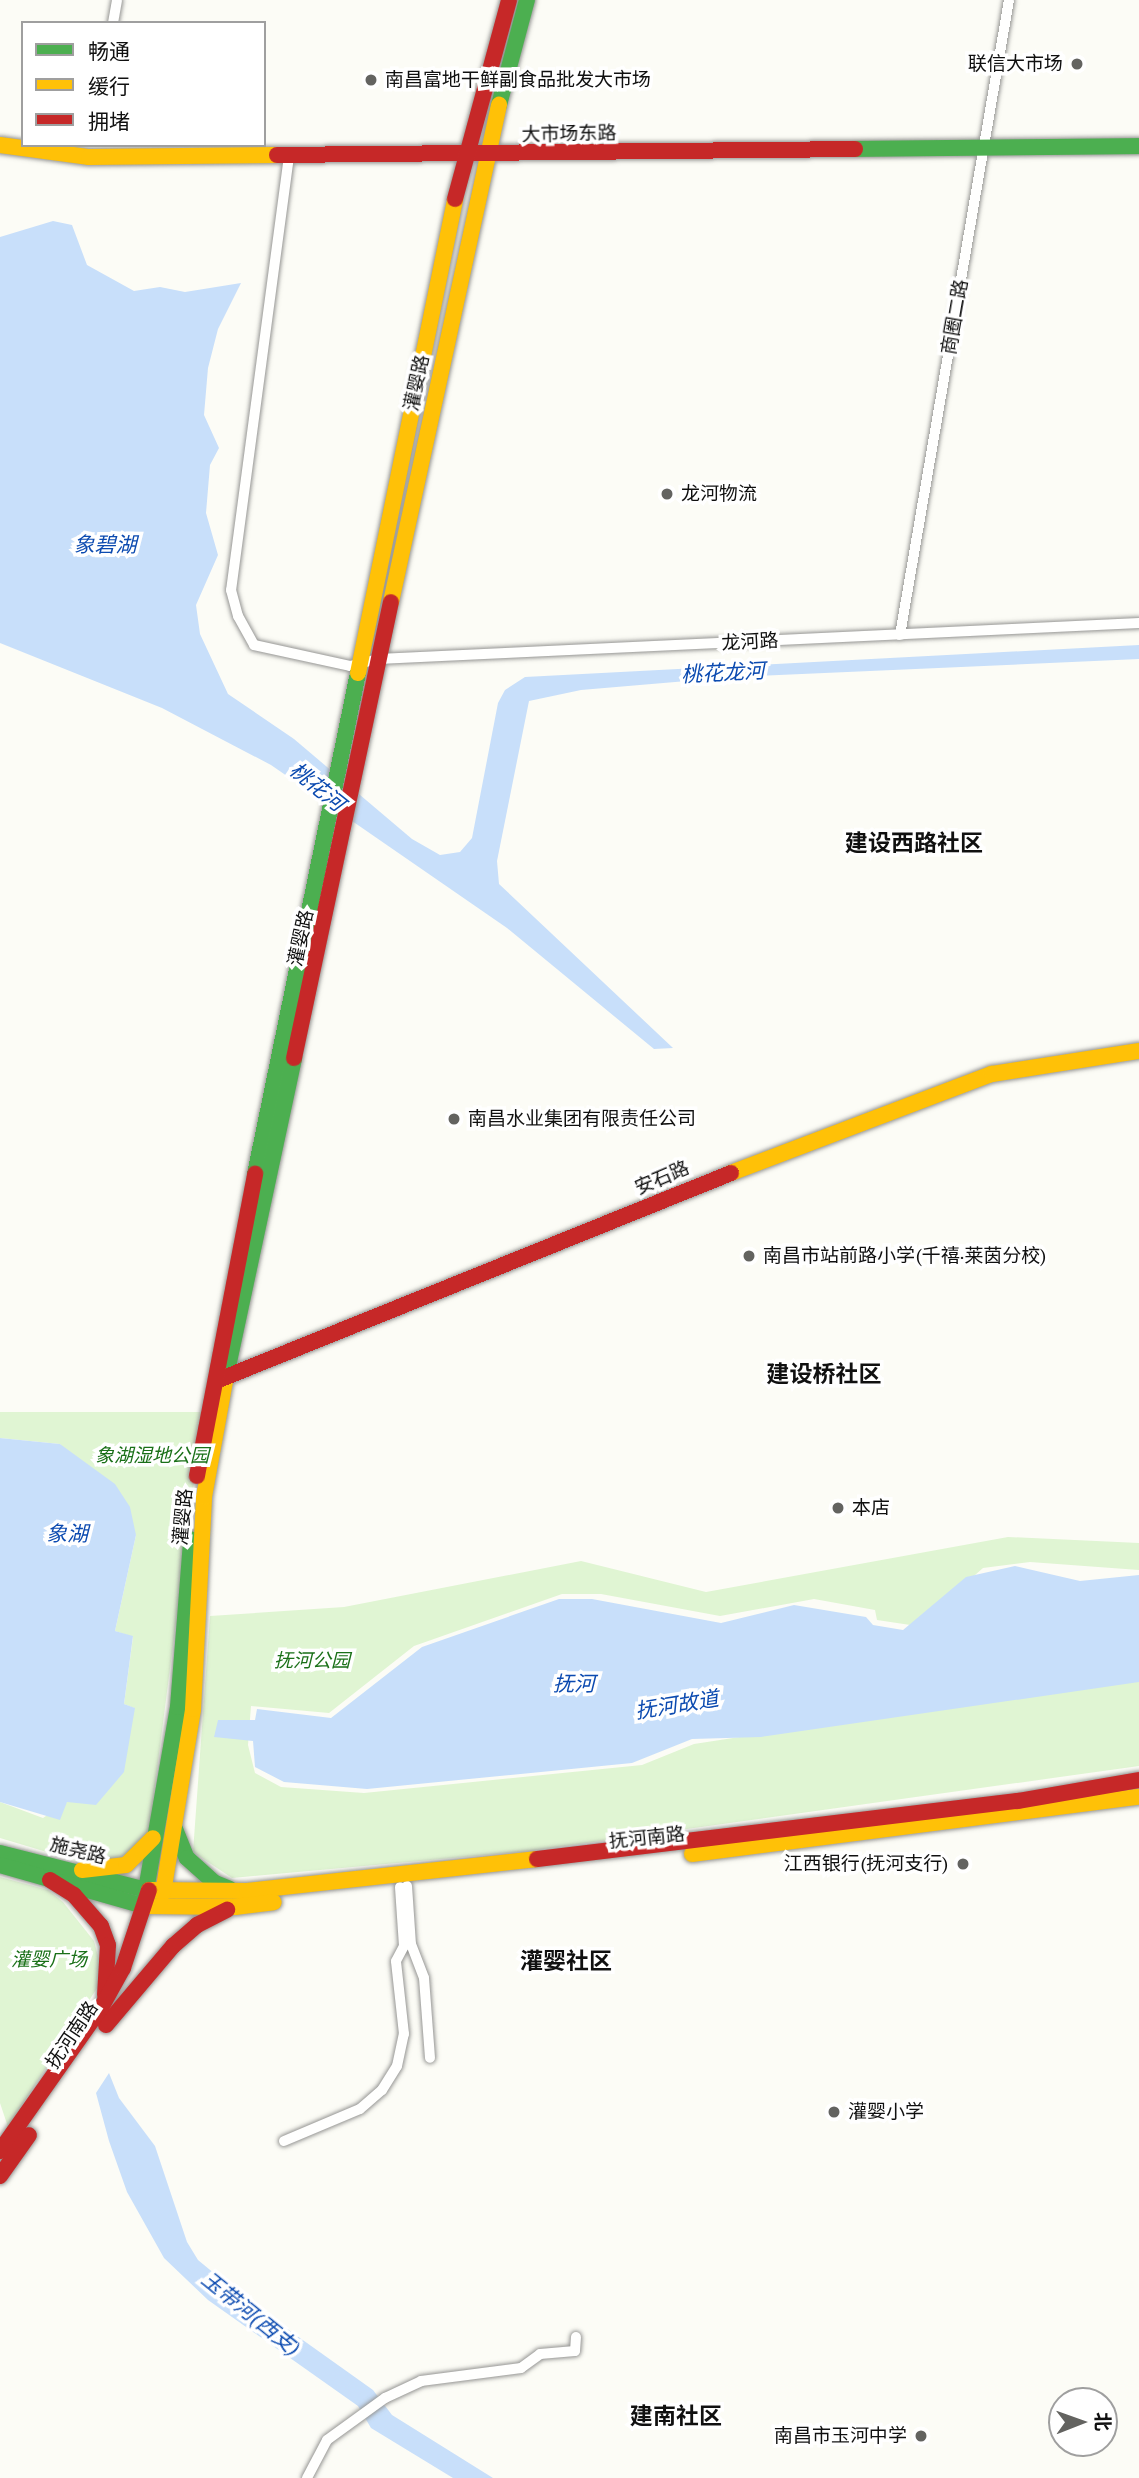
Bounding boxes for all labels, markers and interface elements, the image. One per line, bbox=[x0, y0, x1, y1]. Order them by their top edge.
legend bbox=[21, 21, 266, 147]
text: 畅通 bbox=[88, 40, 130, 64]
place label: 联信大市场 bbox=[968, 53, 1063, 75]
marker: 联信大市场 bbox=[1069, 56, 1085, 72]
place label: 南昌富地干鲜副食品批发大市场 bbox=[385, 69, 651, 91]
marker: 南昌富地干鲜副食品批发大市场 bbox=[363, 72, 379, 88]
text: 缓行 bbox=[88, 75, 130, 99]
text: 拥堵 bbox=[88, 110, 130, 134]
street label: 大市场东路 bbox=[521, 122, 617, 146]
street label: 商圈二路 bbox=[937, 278, 973, 356]
street label: 灌婴路 bbox=[400, 353, 434, 413]
place label: 龙河物流 bbox=[681, 483, 757, 505]
marker: 龙河物流 bbox=[659, 486, 675, 502]
water label: 象碧湖 bbox=[74, 532, 136, 558]
street label: 龙河路 bbox=[721, 629, 779, 655]
water label: 桃花龙河 bbox=[680, 658, 766, 688]
water label: 桃花河 bbox=[285, 757, 349, 817]
district label: 建设西路社区 bbox=[845, 829, 983, 857]
street label: 灌婴路 bbox=[284, 908, 318, 968]
place label: 南昌水业集团有限责任公司 bbox=[468, 1108, 696, 1130]
marker: 南昌水业集团有限责任公司 bbox=[446, 1111, 462, 1127]
street label: 安石路 bbox=[631, 1156, 693, 1200]
place label: 南昌市站前路小学(千禧·莱茵分校) bbox=[763, 1245, 1047, 1267]
marker: 南昌市站前路小学(千禧·莱茵分校) bbox=[741, 1248, 757, 1264]
district label: 建设桥社区 bbox=[767, 1360, 881, 1388]
park label: 象湖湿地公园 bbox=[95, 1445, 209, 1467]
street label: 灌婴路 bbox=[169, 1488, 197, 1546]
place label: 本店 bbox=[852, 1497, 890, 1519]
marker: 本店 bbox=[830, 1500, 846, 1516]
water label: 象湖 bbox=[46, 1521, 88, 1547]
park label: 抚河公园 bbox=[274, 1650, 350, 1672]
water label: 抚河 bbox=[553, 1671, 595, 1697]
water label: 抚河故道 bbox=[634, 1686, 720, 1724]
street label: 抚河南路 bbox=[608, 1823, 686, 1853]
street label: 施尧路 bbox=[48, 1833, 108, 1869]
place label: 江西银行(抚河支行) bbox=[784, 1853, 949, 1875]
marker: 江西银行(抚河支行) bbox=[955, 1856, 971, 1872]
district label: 灌婴社区 bbox=[520, 1947, 612, 1975]
park label: 灌婴广场 bbox=[11, 1949, 87, 1971]
street label: 抚河南路 bbox=[41, 1997, 103, 2073]
place label: 灌婴小学 bbox=[848, 2101, 924, 2123]
marker: 灌婴小学 bbox=[826, 2104, 842, 2120]
water label: 玉带河(西支) bbox=[197, 2267, 305, 2361]
north arrow bbox=[1048, 2387, 1118, 2457]
district label: 建南社区 bbox=[630, 2402, 722, 2430]
text: 北 bbox=[1092, 2412, 1113, 2431]
place label: 南昌市玉河中学 bbox=[774, 2425, 907, 2447]
marker: 南昌市玉河中学 bbox=[913, 2428, 929, 2444]

